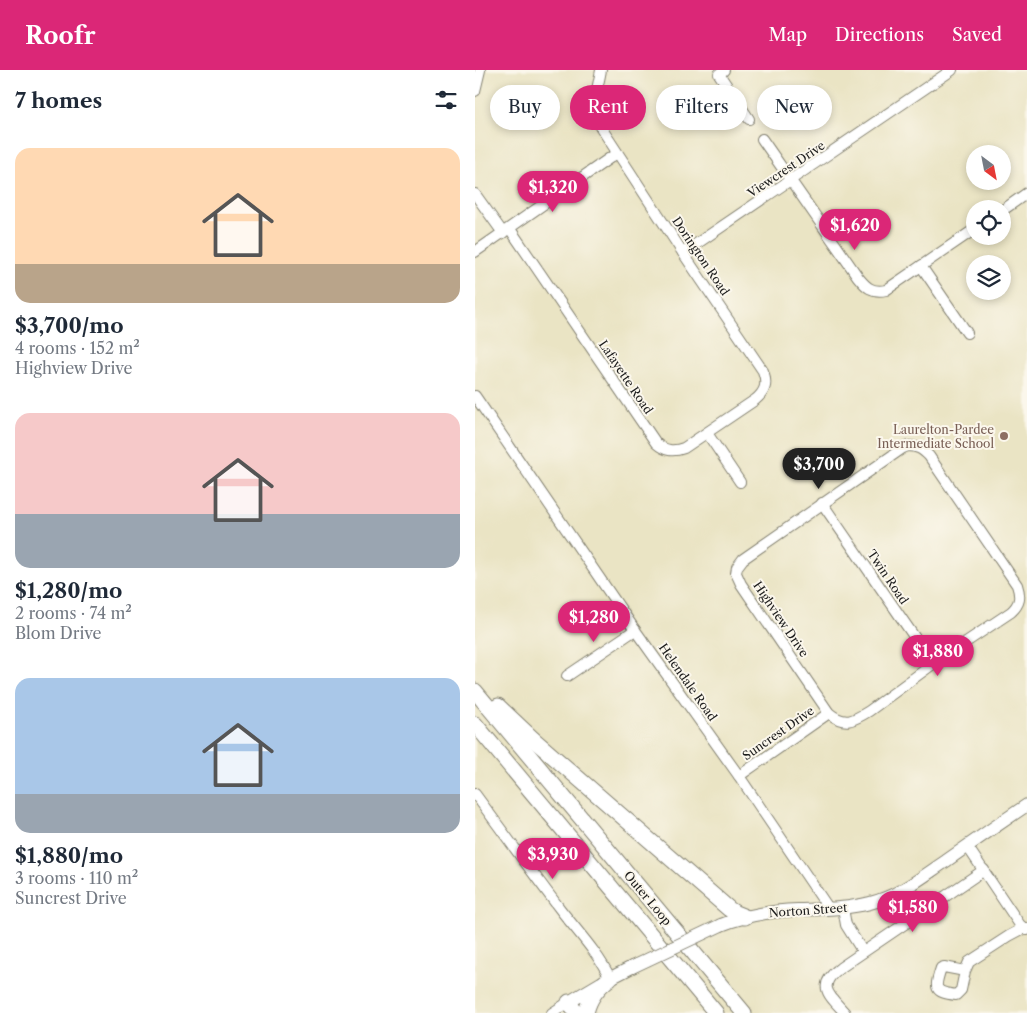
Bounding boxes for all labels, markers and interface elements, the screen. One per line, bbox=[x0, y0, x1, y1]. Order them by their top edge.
text: Roofr bbox=[25, 21, 96, 50]
text: Map bbox=[768, 24, 807, 46]
text: Directions bbox=[835, 24, 924, 46]
text: Saved bbox=[952, 24, 1002, 46]
chip: Buy bbox=[490, 85, 560, 130]
chip: Rent bbox=[570, 85, 646, 130]
chip: Filters bbox=[656, 85, 747, 130]
chip: New bbox=[757, 85, 832, 130]
icon: filters bbox=[432, 86, 460, 114]
text: 7 homes bbox=[15, 88, 102, 113]
street label: Viewcrest Drive bbox=[744, 137, 828, 201]
north arrow bbox=[966, 145, 1011, 190]
map controls bbox=[966, 145, 1011, 300]
pin: $1,320 bbox=[512, 170, 594, 213]
text: $1,320 bbox=[528, 177, 578, 197]
icon: home bbox=[193, 180, 283, 270]
button: locate bbox=[966, 200, 1011, 245]
pin: $1,620 bbox=[814, 208, 896, 251]
street label: Dorington Road bbox=[669, 214, 733, 299]
text: $1,620 bbox=[830, 215, 880, 235]
button: layers bbox=[966, 255, 1011, 300]
text: $3,700/mo bbox=[15, 313, 124, 338]
street label: Lafayette Road bbox=[596, 337, 657, 417]
text: 4 rooms · 152 m² bbox=[15, 338, 140, 358]
text: Highview Drive bbox=[15, 358, 132, 378]
place label: Laurelton-Pardee Intermediate School bbox=[877, 422, 994, 451]
marker: Laurelton-Pardee Intermediate School bbox=[998, 430, 1010, 442]
icon: home bbox=[193, 445, 283, 535]
pin: $3,700 bbox=[778, 448, 860, 490]
text: $3,700 bbox=[794, 454, 844, 474]
street label: Twin Road bbox=[864, 547, 912, 608]
text: $1,280/mo bbox=[15, 578, 122, 603]
street label: Highview Drive bbox=[750, 578, 812, 660]
pin: $1,280 bbox=[553, 600, 635, 643]
text: 2 rooms · 74 m² bbox=[15, 603, 132, 623]
text: $1,280 bbox=[569, 607, 619, 627]
text: Blom Drive bbox=[15, 623, 101, 643]
pin: $1,880 bbox=[897, 634, 979, 677]
street label: Helendale Road bbox=[656, 640, 721, 724]
text: $1,880 bbox=[913, 641, 963, 661]
street label: Suncrest Drive bbox=[739, 703, 817, 763]
icon: home bbox=[193, 710, 283, 800]
pin: $3,930 bbox=[512, 838, 594, 880]
text: $1,880/mo bbox=[15, 843, 123, 868]
text: $3,930 bbox=[528, 844, 578, 864]
text: 3 rooms · 110 m² bbox=[15, 868, 138, 888]
street label: Outer Loop bbox=[621, 868, 675, 928]
text: Suncrest Drive bbox=[15, 888, 127, 908]
pin: $1,580 bbox=[872, 890, 954, 933]
text: $1,580 bbox=[888, 897, 938, 917]
street label: Norton Street bbox=[768, 900, 848, 920]

